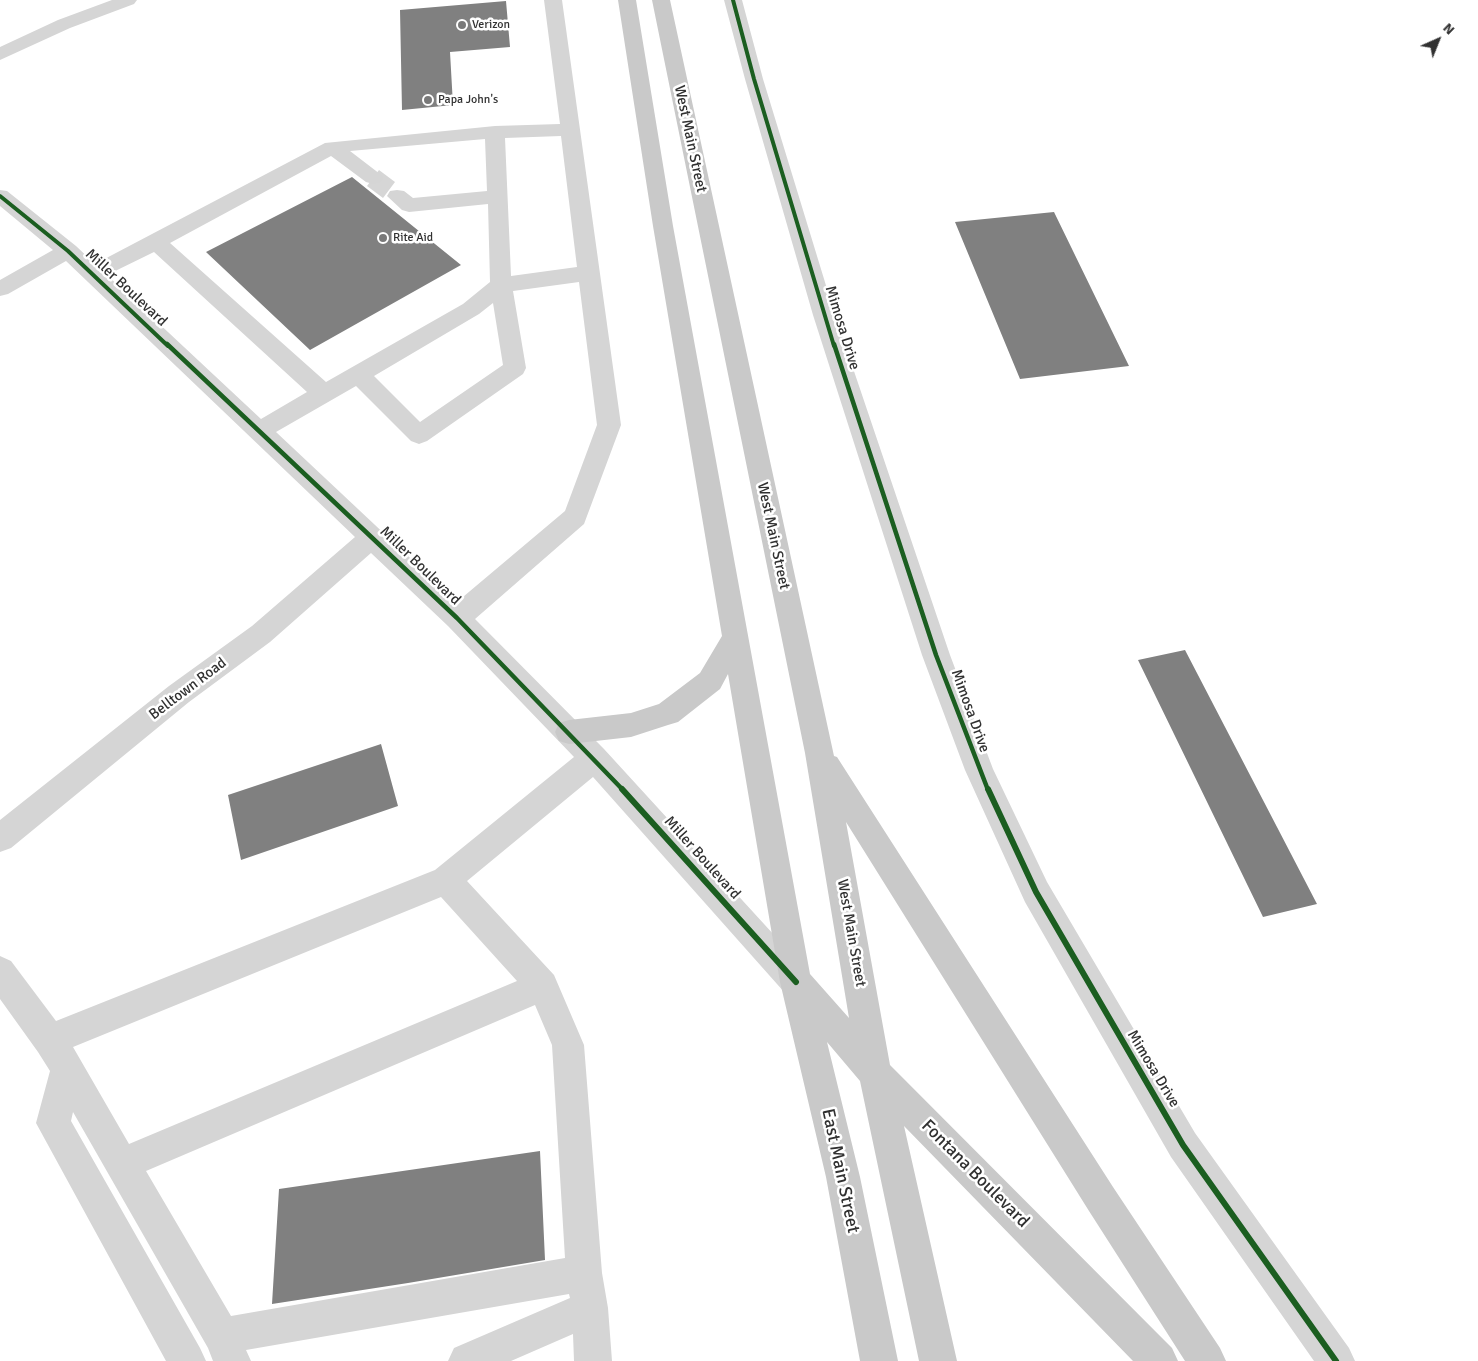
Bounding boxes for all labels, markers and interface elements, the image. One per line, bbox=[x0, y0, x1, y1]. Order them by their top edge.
north arrow bbox=[1413, 15, 1463, 65]
place label: Verizon bbox=[472, 18, 510, 32]
marker: Verizon bbox=[456, 19, 468, 31]
text: N bbox=[1439, 19, 1458, 38]
street label: West Main Street bbox=[670, 84, 710, 194]
place label: Papa John's bbox=[438, 93, 498, 107]
marker: Papa John's bbox=[422, 94, 434, 106]
place label: Rite Aid bbox=[393, 231, 433, 245]
marker: Rite Aid bbox=[377, 232, 389, 244]
street label: Miller Boulevard bbox=[81, 245, 171, 331]
street label: Mimosa Drive bbox=[821, 284, 863, 372]
street label: West Main Street bbox=[753, 481, 793, 591]
street label: Miller Boulevard bbox=[376, 523, 464, 609]
street label: Belltown Road bbox=[146, 654, 230, 724]
street label: Mimosa Drive bbox=[947, 667, 993, 755]
street label: Miller Boulevard bbox=[660, 813, 744, 903]
street label: West Main Street bbox=[833, 878, 869, 988]
street label: Mimosa Drive bbox=[1123, 1027, 1183, 1111]
street label: East Main Street bbox=[816, 1107, 864, 1235]
street label: Fontana Boulevard bbox=[917, 1116, 1033, 1232]

